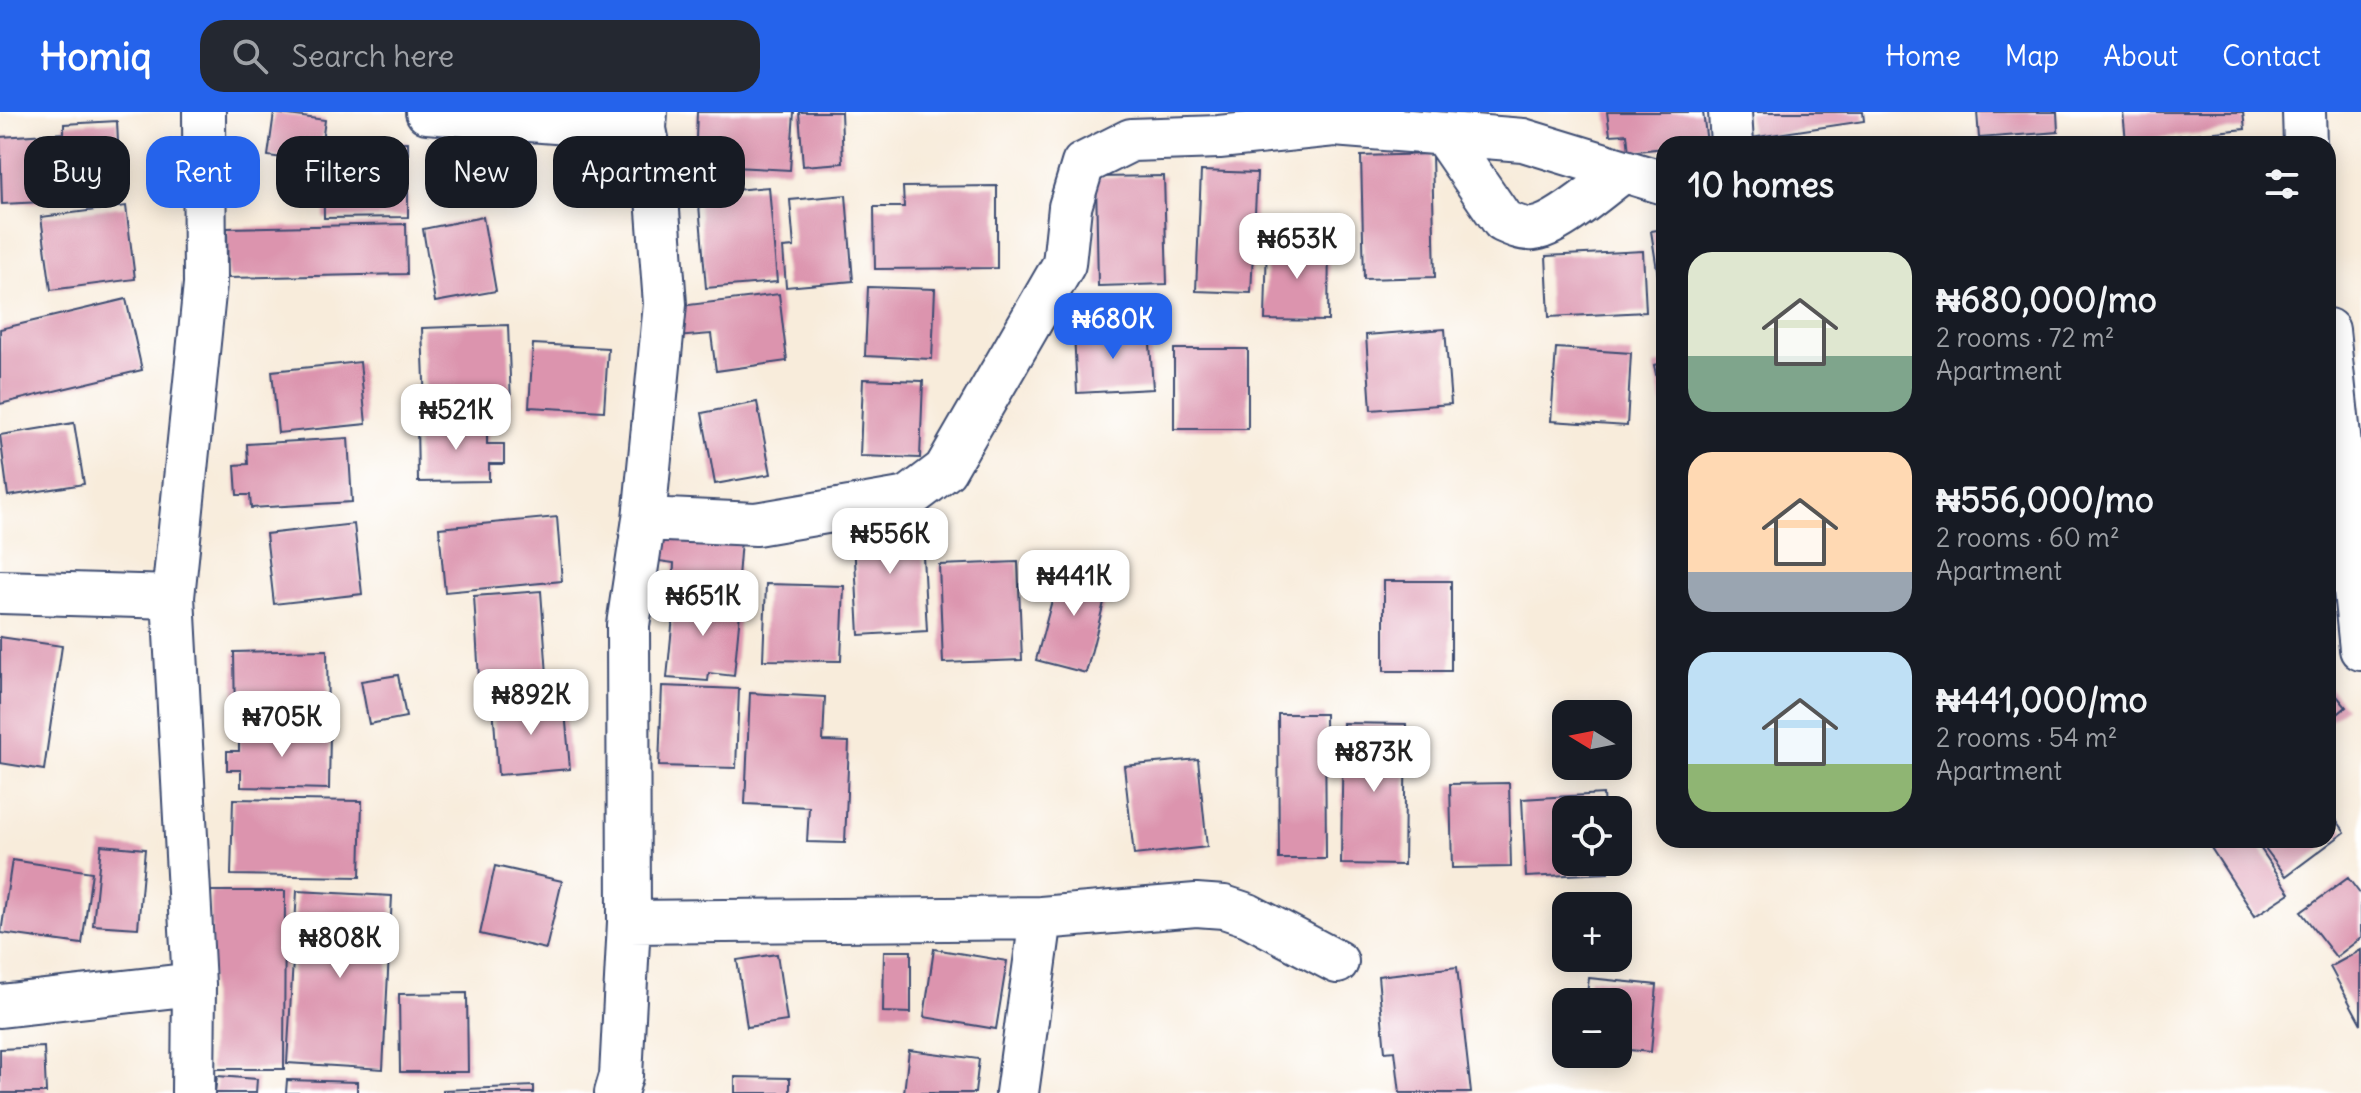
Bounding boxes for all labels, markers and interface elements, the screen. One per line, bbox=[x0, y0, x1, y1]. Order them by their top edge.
search box bbox=[200, 20, 760, 92]
text: Homiq bbox=[40, 33, 152, 80]
icon: search bbox=[228, 34, 272, 78]
text: Search here bbox=[292, 37, 454, 75]
text: Home bbox=[1885, 38, 1961, 74]
text: Map bbox=[2005, 38, 2059, 74]
text: About bbox=[2103, 38, 2178, 74]
text: Contact bbox=[2222, 38, 2321, 74]
chip: Buy bbox=[24, 136, 130, 208]
chip: Rent bbox=[146, 136, 260, 208]
chip: Filters bbox=[276, 136, 409, 208]
chip: New bbox=[425, 136, 537, 208]
chip: Apartment bbox=[553, 136, 745, 208]
icon: filters bbox=[2260, 162, 2304, 206]
text: 10 homes bbox=[1688, 163, 1834, 206]
pin: ₦653K bbox=[1241, 213, 1353, 281]
text: ₦653K bbox=[1257, 222, 1337, 255]
text: ₦680,000/mo bbox=[1936, 278, 2157, 321]
icon: home bbox=[1752, 284, 1848, 380]
pin: ₦680K bbox=[1057, 293, 1169, 361]
text: ₦680K bbox=[1072, 302, 1154, 335]
text: 2 rooms · 72 m² bbox=[1936, 321, 2115, 354]
text: Apartment bbox=[1936, 354, 2062, 387]
pin: ₦521K bbox=[400, 384, 512, 452]
text: ₦521K bbox=[419, 393, 493, 426]
text: ₦556,000/mo bbox=[1936, 478, 2154, 521]
icon: home bbox=[1752, 484, 1848, 580]
pin: ₦556K bbox=[834, 508, 946, 576]
text: ₦556K bbox=[850, 517, 930, 550]
text: 2 rooms · 60 m² bbox=[1936, 521, 2120, 554]
pin: ₦441K bbox=[1018, 550, 1130, 618]
text: Apartment bbox=[1936, 554, 2062, 587]
text: ₦441K bbox=[1037, 559, 1111, 592]
pin: ₦651K bbox=[647, 570, 759, 638]
text: ₦651K bbox=[665, 579, 741, 612]
pin: ₦892K bbox=[475, 669, 587, 737]
text: ₦892K bbox=[491, 678, 571, 711]
text: ₦441,000/mo bbox=[1936, 678, 2148, 721]
icon: home bbox=[1752, 684, 1848, 780]
pin: ₦705K bbox=[226, 691, 338, 759]
text: ₦705K bbox=[242, 700, 322, 733]
north arrow bbox=[1552, 700, 1632, 780]
map controls bbox=[1552, 700, 1632, 1068]
text: 2 rooms · 54 m² bbox=[1936, 721, 2118, 754]
pin: ₦873K bbox=[1318, 726, 1430, 794]
text: ₦873K bbox=[1335, 735, 1413, 768]
text: Apartment bbox=[1936, 754, 2062, 787]
button: locate bbox=[1552, 796, 1632, 876]
button: + bbox=[1552, 892, 1632, 972]
pin: ₦808K bbox=[284, 912, 396, 980]
text: ₦808K bbox=[299, 921, 381, 954]
button: − bbox=[1552, 988, 1632, 1068]

